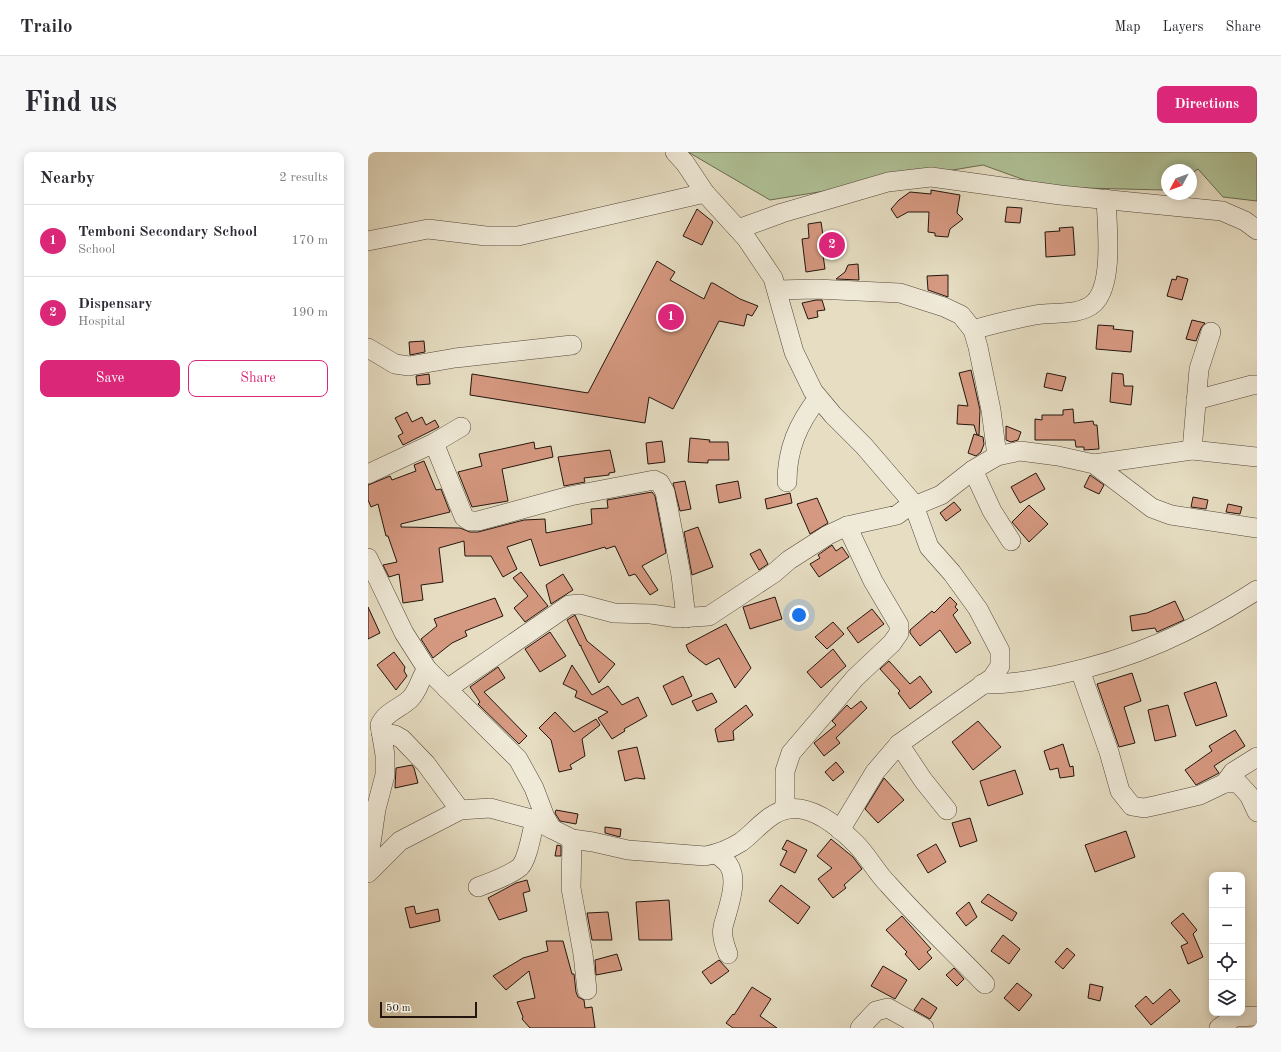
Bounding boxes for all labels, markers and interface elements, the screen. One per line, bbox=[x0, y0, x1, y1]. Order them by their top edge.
text: Trailo bbox=[20, 18, 73, 37]
text: Map bbox=[1115, 20, 1141, 34]
text: Layers bbox=[1163, 20, 1204, 34]
text: Share bbox=[1226, 20, 1261, 34]
button: Directions bbox=[1157, 86, 1257, 123]
text: Find us bbox=[24, 90, 117, 118]
north arrow bbox=[1161, 164, 1197, 200]
text: Nearby bbox=[40, 170, 95, 187]
text: 2 results bbox=[279, 171, 328, 184]
text: Temboni Secondary School bbox=[78, 225, 257, 240]
pin: 2 bbox=[819, 230, 845, 260]
text: 1 bbox=[49, 234, 57, 247]
text: 170 m bbox=[291, 234, 328, 247]
text: School bbox=[78, 243, 115, 256]
text: Dispensary bbox=[78, 297, 153, 312]
pin: 1 bbox=[658, 302, 684, 332]
text: 2 bbox=[49, 306, 57, 319]
text: 190 m bbox=[291, 306, 328, 319]
text: Hospital bbox=[78, 315, 125, 328]
button: Save bbox=[40, 360, 180, 397]
button: Share bbox=[188, 360, 328, 397]
your location bbox=[789, 605, 809, 625]
map controls bbox=[1209, 872, 1245, 1016]
button: + bbox=[1209, 872, 1245, 908]
button: − bbox=[1209, 908, 1245, 944]
button: locate bbox=[1209, 944, 1245, 980]
button: layers bbox=[1209, 980, 1245, 1016]
scale bar bbox=[380, 1000, 477, 1019]
text: 50 m bbox=[386, 1003, 411, 1014]

